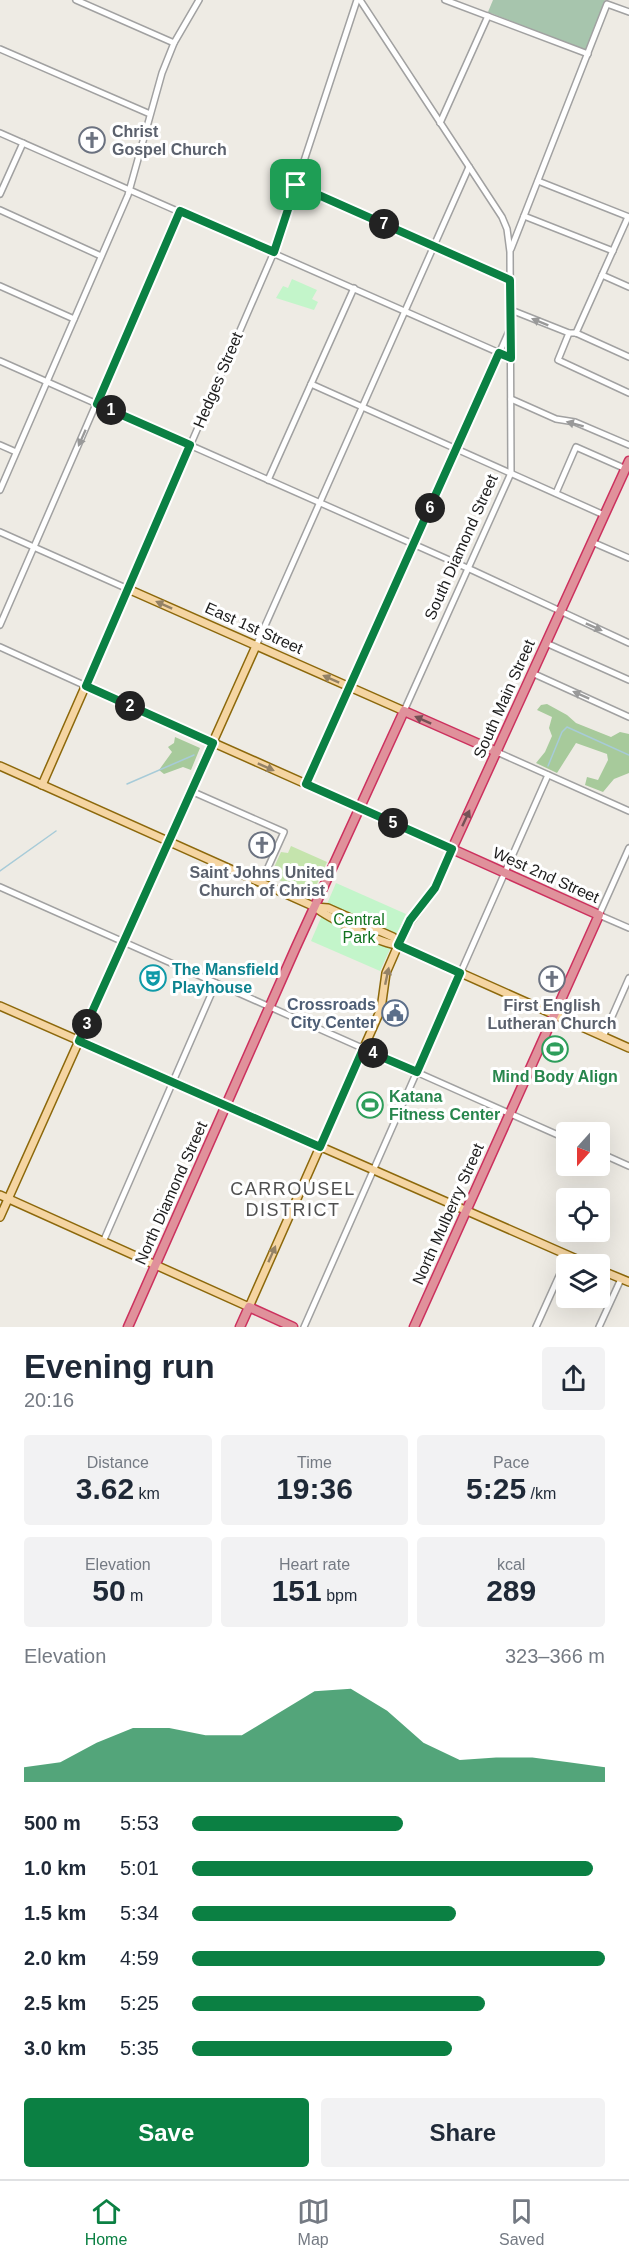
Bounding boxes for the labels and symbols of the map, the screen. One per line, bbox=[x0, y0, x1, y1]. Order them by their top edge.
place label: Christ Gospel Church bbox=[112, 123, 227, 158]
church icon: Christ Gospel Church bbox=[77, 125, 107, 155]
pin bbox=[270, 159, 321, 210]
pin: 7 bbox=[369, 209, 399, 239]
one-way arrow bbox=[530, 317, 548, 327]
street label: Hedges Street bbox=[190, 329, 246, 430]
pin: 1 bbox=[96, 395, 126, 425]
one-way arrow bbox=[566, 418, 584, 428]
one-way arrow bbox=[76, 429, 86, 447]
street label: South Diamond Street bbox=[421, 471, 501, 622]
pin: 6 bbox=[415, 493, 445, 523]
street label: East 1st Street bbox=[203, 599, 306, 657]
one-way arrow bbox=[156, 600, 173, 609]
one-way arrow bbox=[586, 622, 604, 632]
street label: South Main Street bbox=[470, 637, 538, 761]
one-way arrow bbox=[322, 674, 340, 684]
one-way arrow bbox=[571, 690, 589, 700]
pin: 2 bbox=[115, 691, 145, 721]
one-way arrow bbox=[414, 715, 432, 725]
one-way arrow bbox=[257, 762, 275, 772]
pin: 5 bbox=[378, 808, 408, 838]
one-way arrow bbox=[462, 809, 472, 827]
church icon: Saint Johns United Church of Christ bbox=[247, 830, 277, 860]
street label: West 2nd Street bbox=[490, 844, 602, 906]
place label: Saint Johns United Church of Christ bbox=[190, 864, 334, 899]
park label: Central Park bbox=[333, 911, 385, 946]
place label: The Mansfield Playhouse bbox=[172, 961, 279, 996]
theatre icon: The Mansfield Playhouse bbox=[138, 963, 168, 993]
church icon: First English Lutheran Church bbox=[537, 964, 567, 994]
one-way arrow bbox=[383, 966, 392, 985]
place label: Crossroads City Center bbox=[287, 996, 376, 1031]
place label: First English Lutheran Church bbox=[488, 997, 616, 1032]
public building icon: Crossroads City Center bbox=[380, 998, 410, 1028]
pin: 3 bbox=[72, 1009, 102, 1039]
sports icon: Mind Body Align bbox=[540, 1034, 570, 1064]
pin: 4 bbox=[358, 1038, 388, 1068]
place label: Mind Body Align bbox=[492, 1068, 618, 1085]
place label: Katana Fitness Center bbox=[389, 1088, 500, 1123]
sports icon: Katana Fitness Center bbox=[355, 1090, 385, 1120]
street label: North Diamond Street bbox=[132, 1118, 210, 1267]
north arrow bbox=[556, 1122, 610, 1176]
street label: North Mulberry Street bbox=[409, 1140, 487, 1287]
district label: CARROUSEL DISTRICT bbox=[230, 1179, 356, 1220]
one-way arrow bbox=[268, 1245, 277, 1262]

